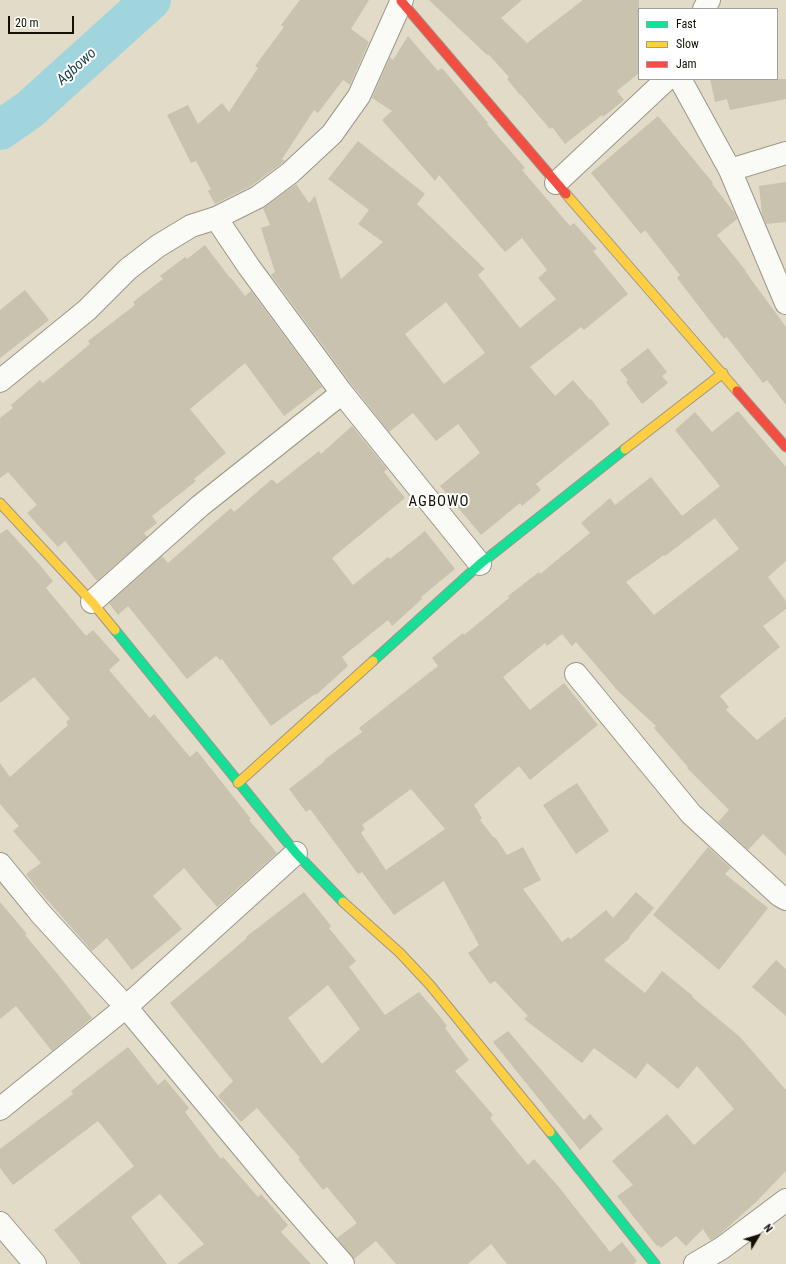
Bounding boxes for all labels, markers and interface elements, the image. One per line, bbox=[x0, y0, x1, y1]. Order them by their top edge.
scale bar bbox=[10, 8, 76, 34]
legend bbox=[638, 8, 778, 80]
text: 20 m bbox=[15, 16, 39, 30]
text: Fast bbox=[676, 17, 696, 31]
text: Slow bbox=[676, 37, 699, 51]
water label: Agbowo bbox=[54, 45, 100, 89]
text: Jam bbox=[676, 57, 697, 71]
district label: AGBOWO bbox=[408, 493, 470, 511]
north arrow bbox=[738, 1216, 778, 1256]
text: N bbox=[761, 1222, 775, 1235]

